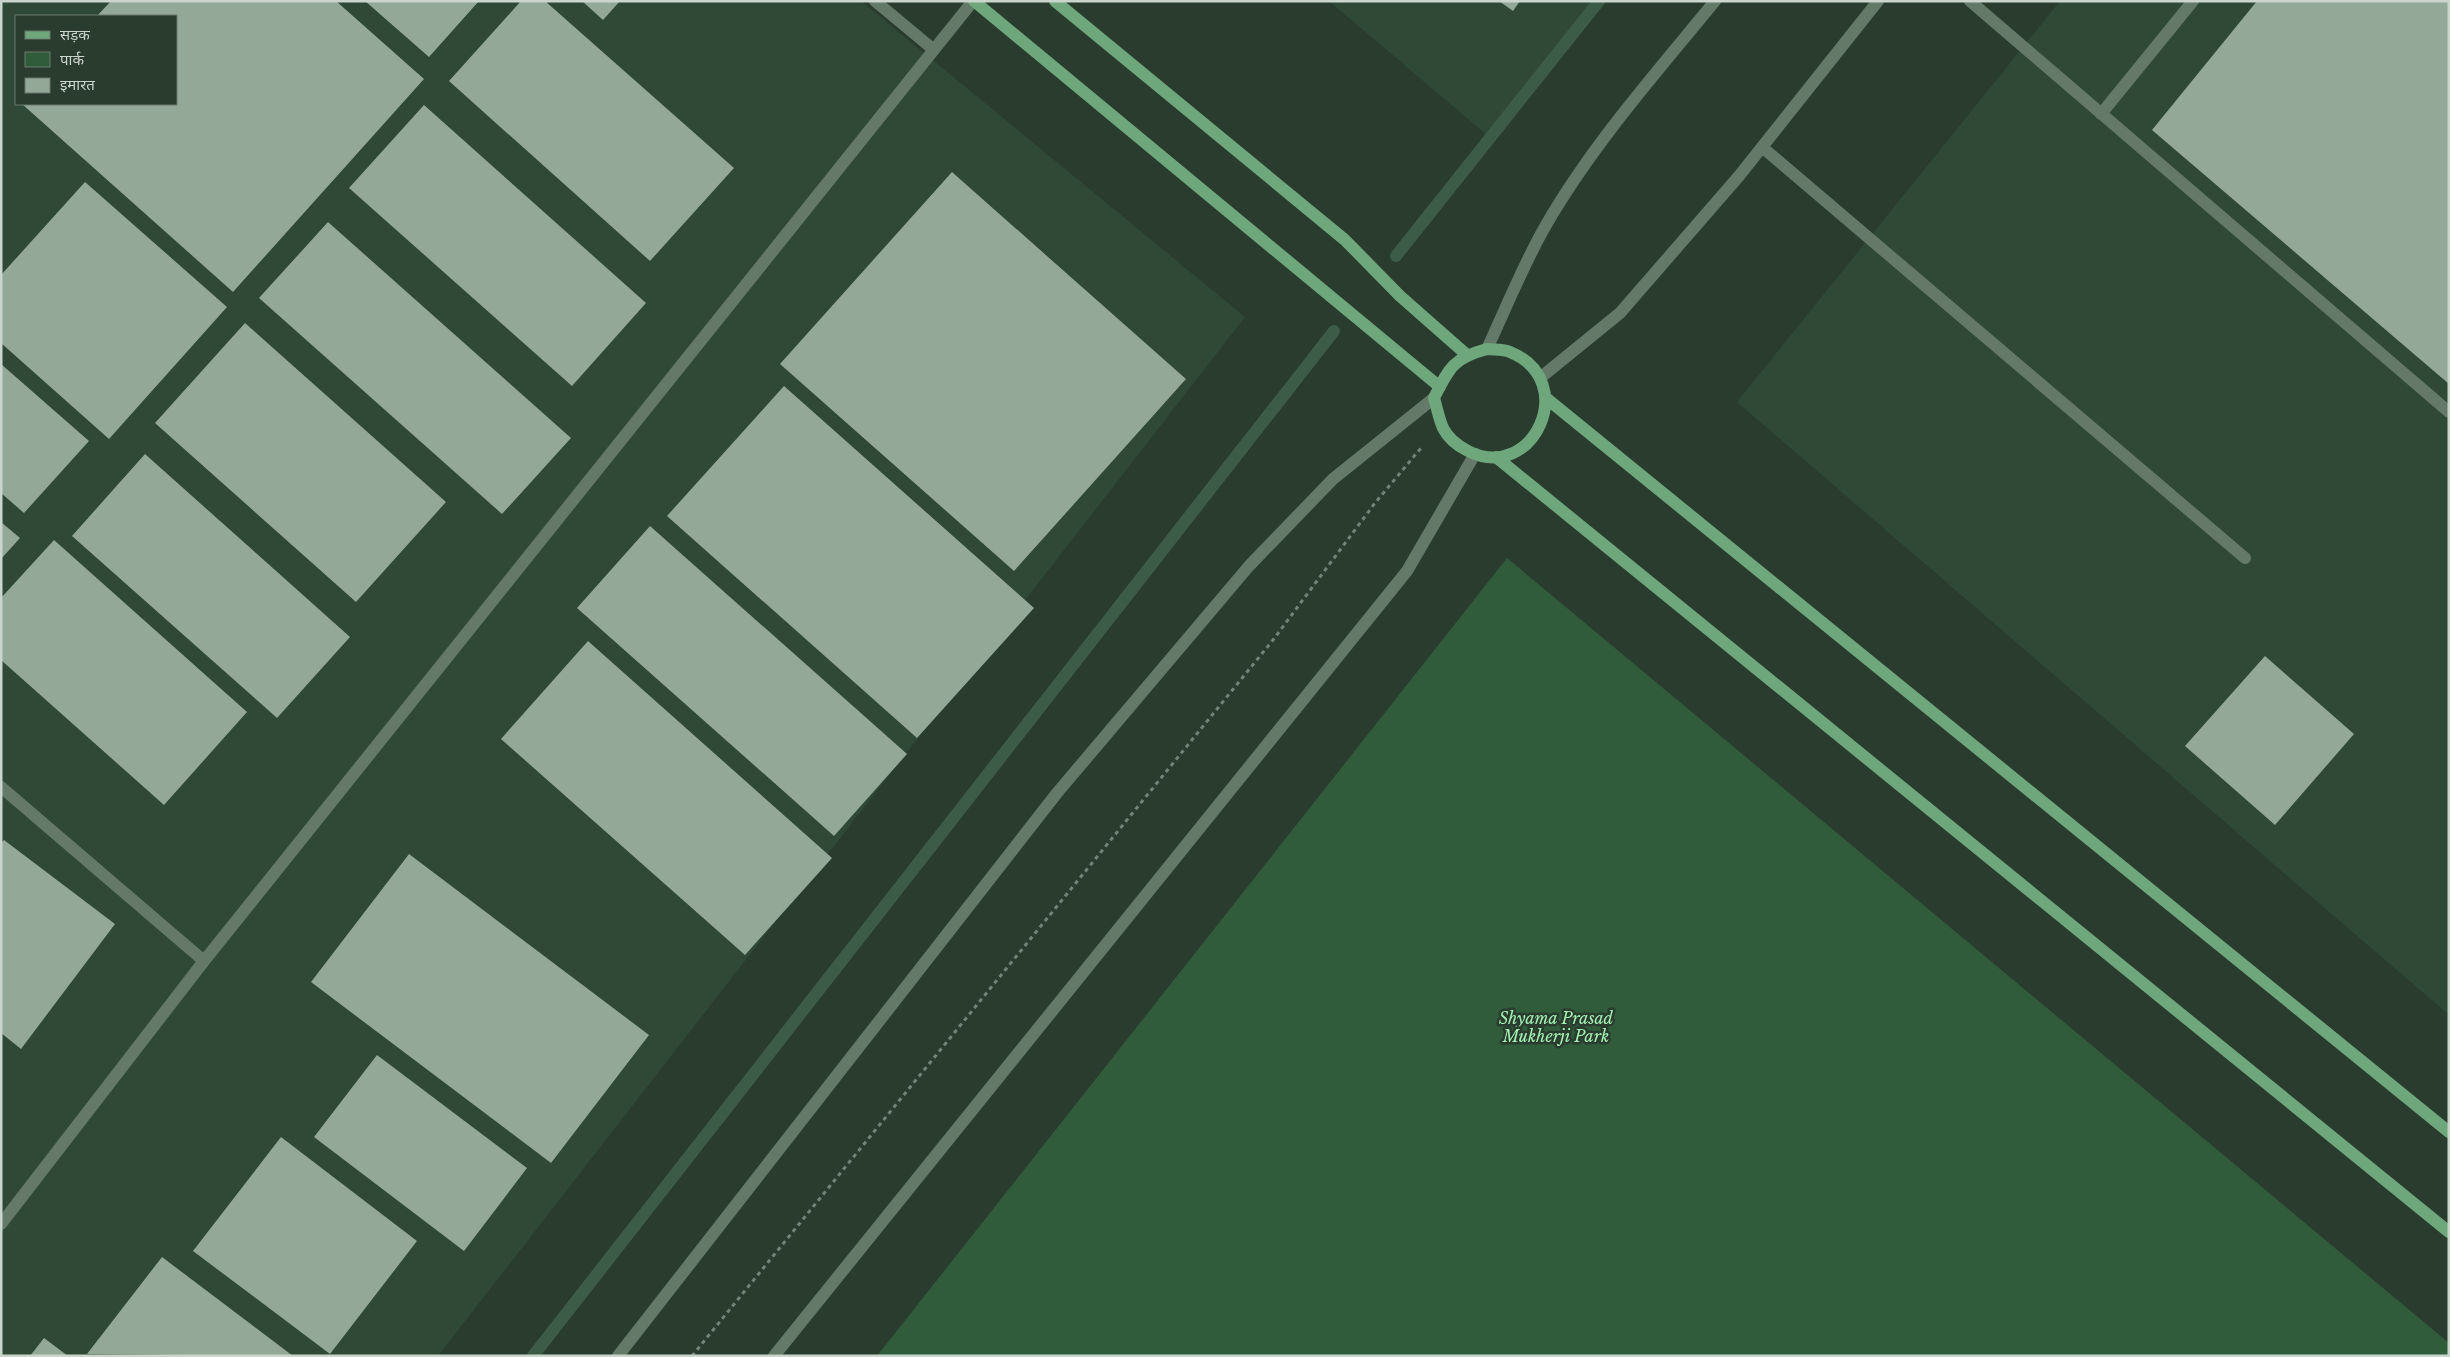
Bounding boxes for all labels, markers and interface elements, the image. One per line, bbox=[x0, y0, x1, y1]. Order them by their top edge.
legend bbox=[15, 15, 178, 105]
text: सड़क bbox=[60, 25, 90, 44]
text: पार्क bbox=[60, 50, 84, 69]
text: इमारत bbox=[60, 75, 95, 94]
park label: Shyama Prasad Mukherji Park bbox=[1499, 1008, 1614, 1046]

